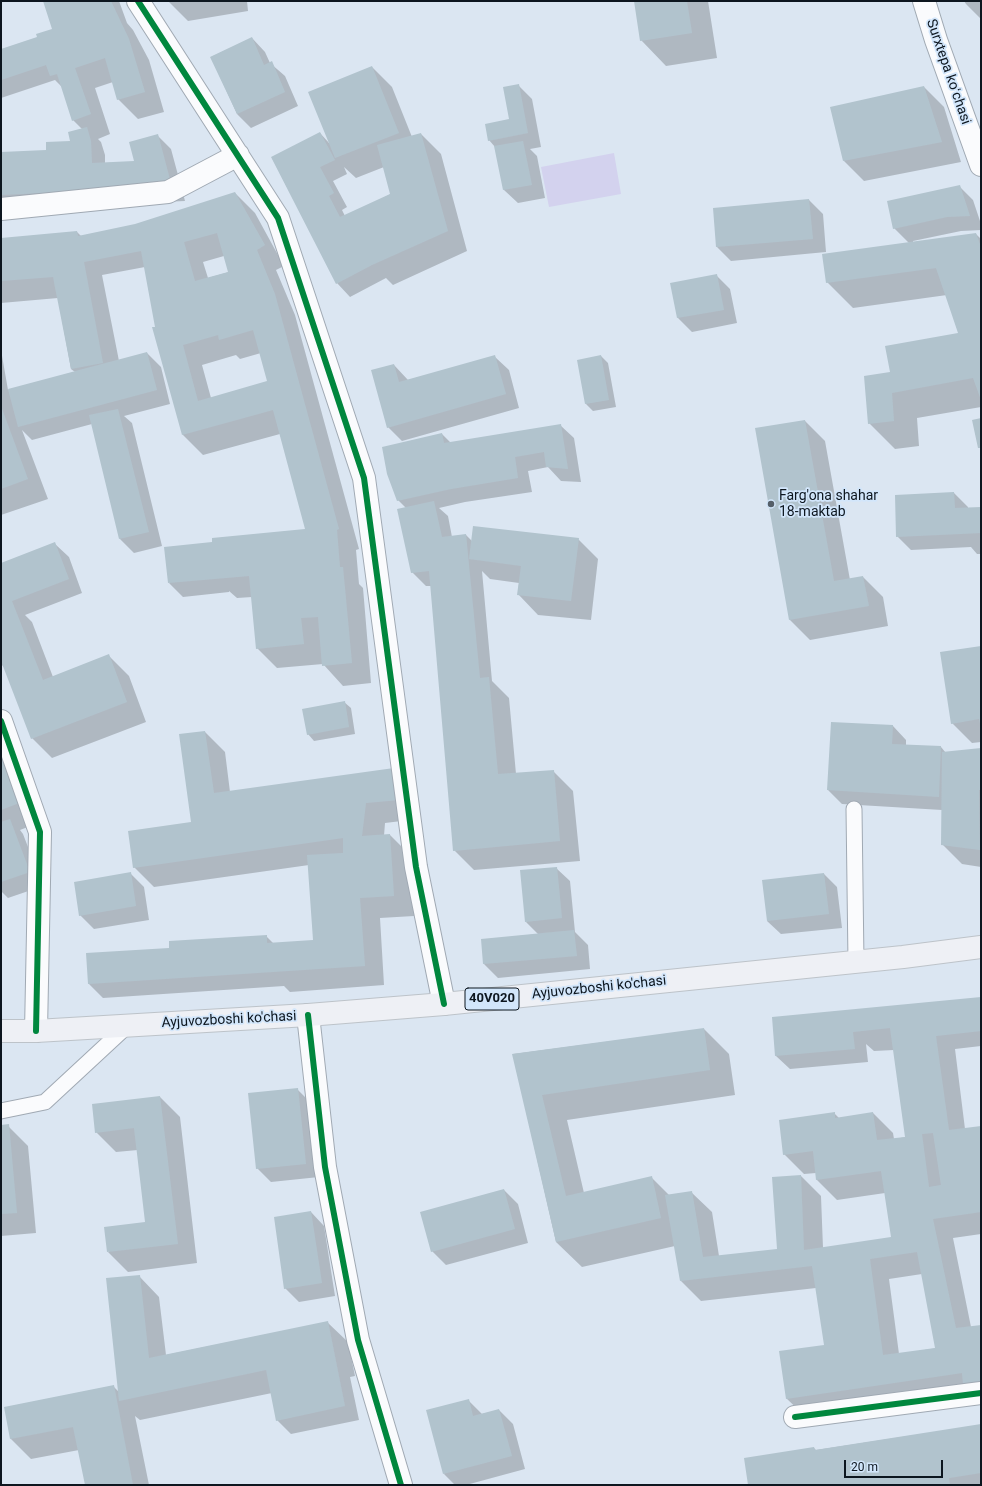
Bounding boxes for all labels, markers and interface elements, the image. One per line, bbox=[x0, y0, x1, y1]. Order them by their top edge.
street label: Surxtepa koʻchasi bbox=[922, 17, 974, 127]
place label: Farg'ona shahar 18-maktab bbox=[779, 488, 878, 520]
marker: Farg'ona shahar 18-maktab bbox=[766, 499, 776, 509]
street label: Ayjuvozboshi ko'chasi bbox=[531, 973, 667, 1003]
road number: 40V020 bbox=[465, 988, 519, 1010]
street label: Ayjuvozboshi ko'chasi bbox=[161, 1008, 297, 1032]
scale bar bbox=[846, 1452, 945, 1478]
text: 20 m bbox=[851, 1460, 878, 1474]

